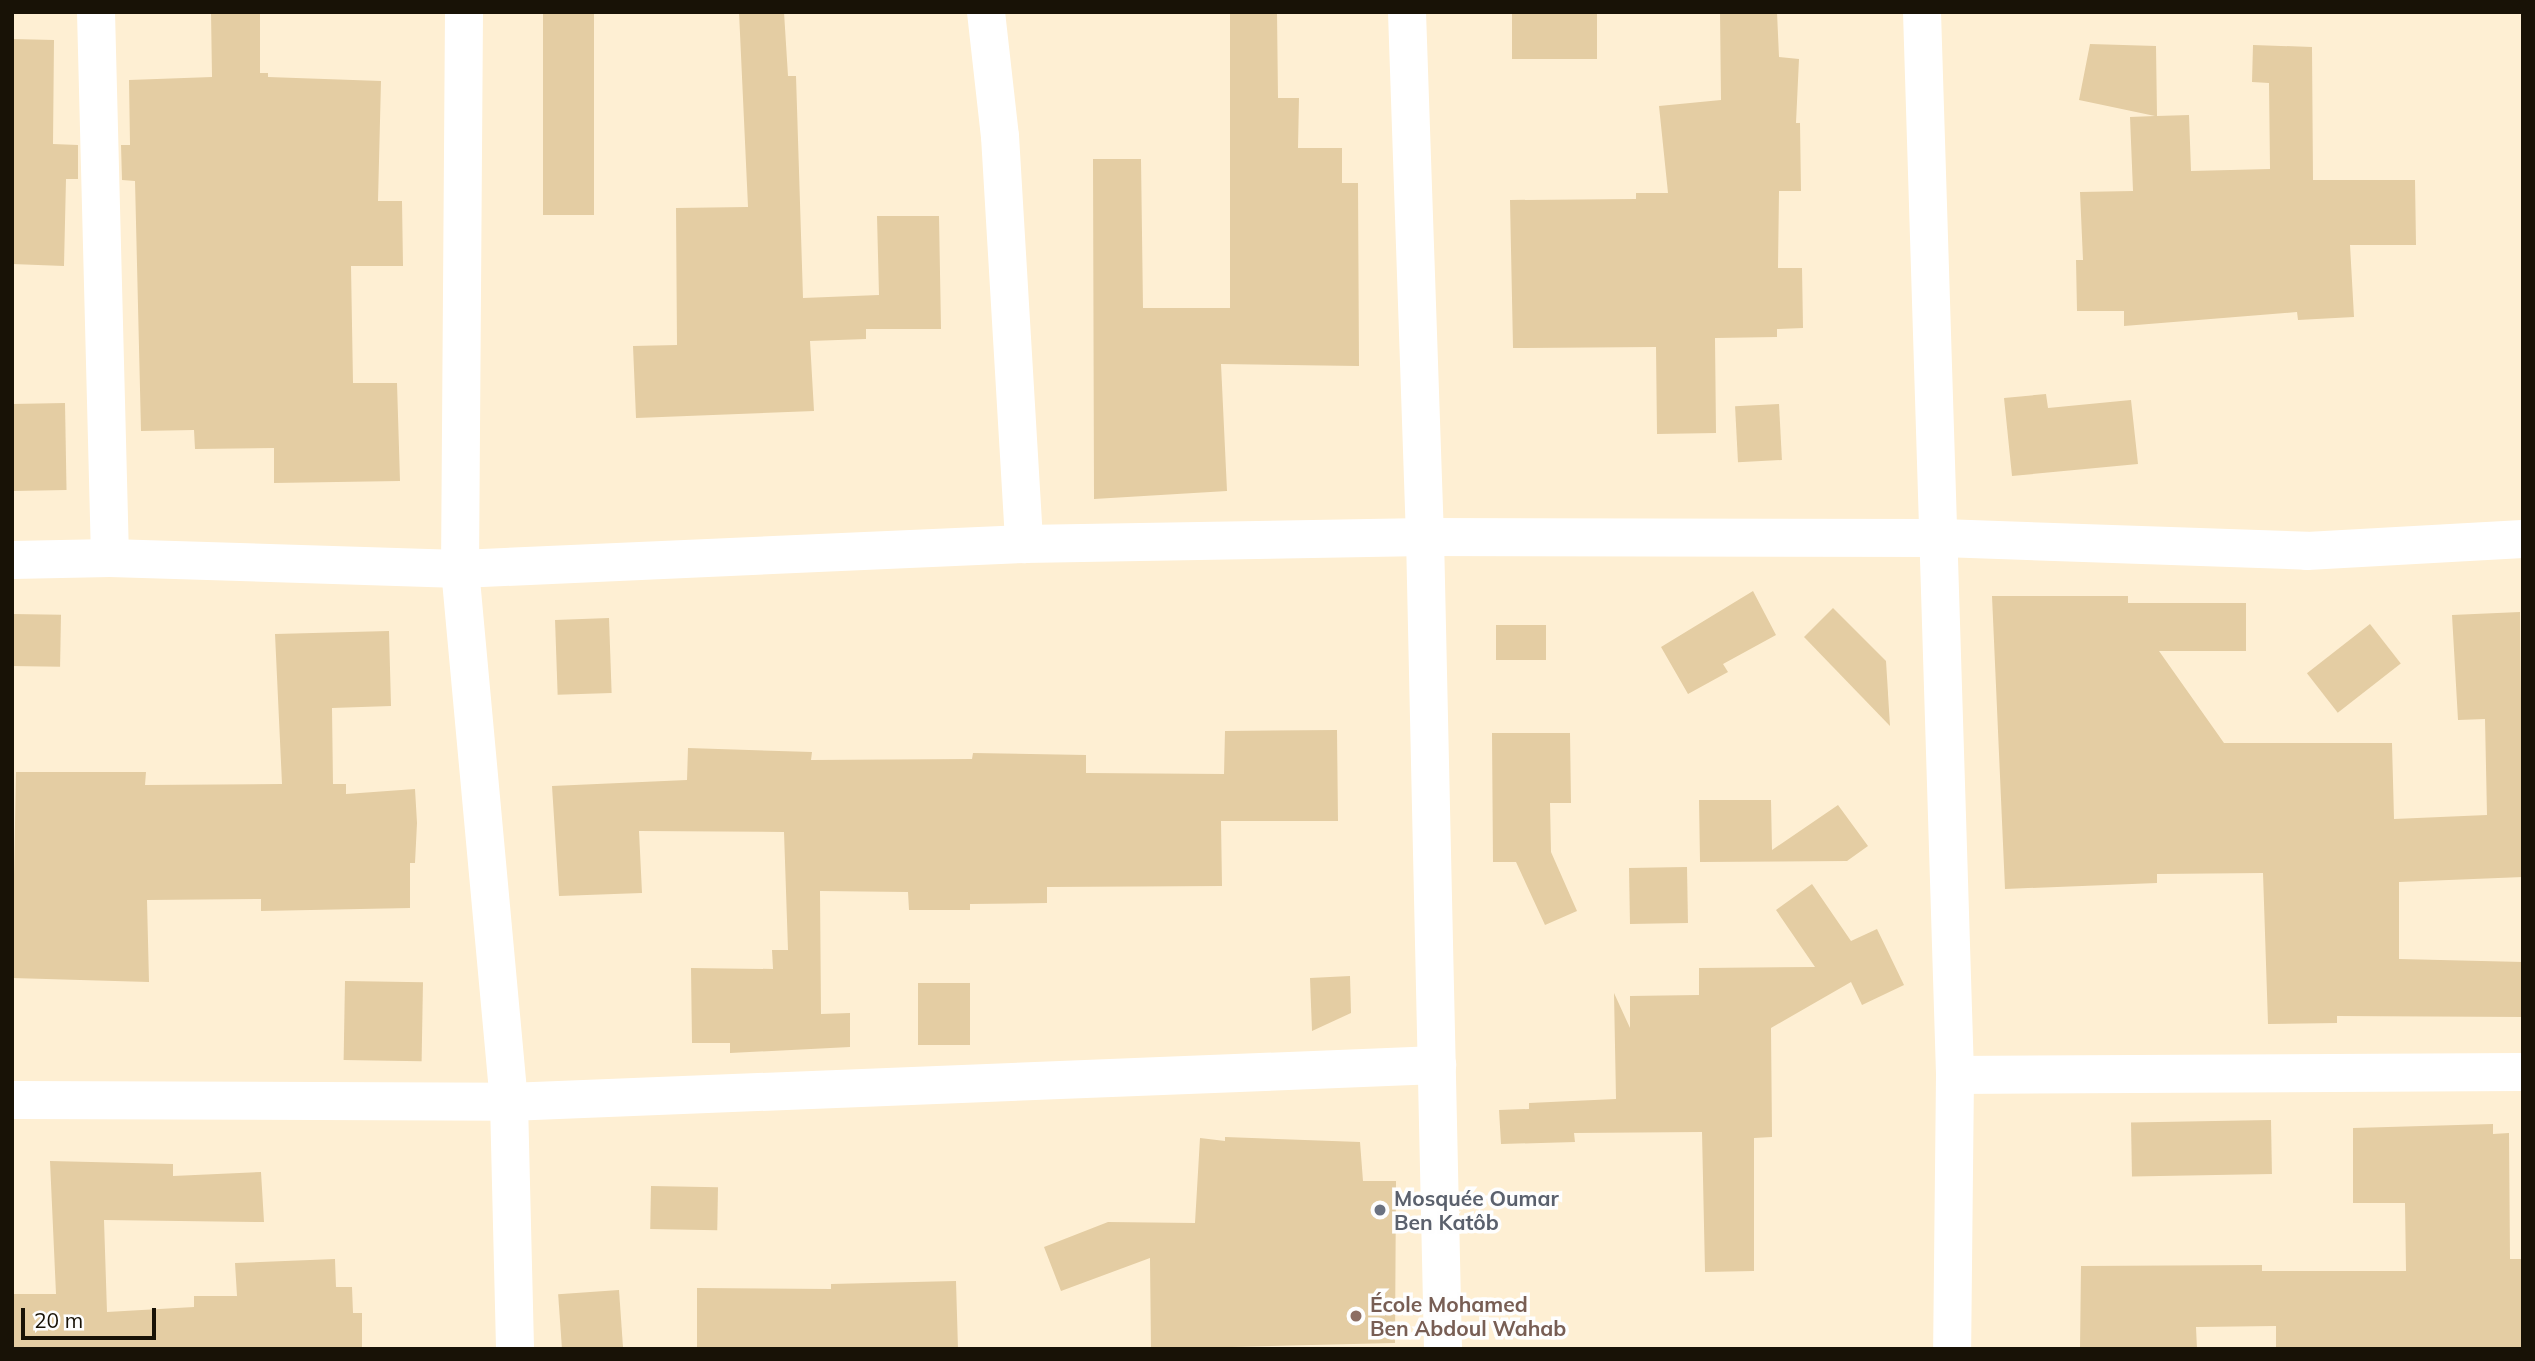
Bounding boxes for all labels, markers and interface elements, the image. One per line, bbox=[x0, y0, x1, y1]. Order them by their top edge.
place label: Mosquée Oumar Ben Katôb bbox=[1394, 1185, 1559, 1235]
marker: Mosquée Oumar Ben Katôb bbox=[1372, 1202, 1388, 1218]
place label: École Mohamed Ben Abdoul Wahab bbox=[1370, 1291, 1566, 1341]
scale bar bbox=[24, 1294, 159, 1338]
text: 20 m bbox=[34, 1307, 83, 1333]
marker: École Mohamed Ben Abdoul Wahab bbox=[1348, 1308, 1364, 1324]

